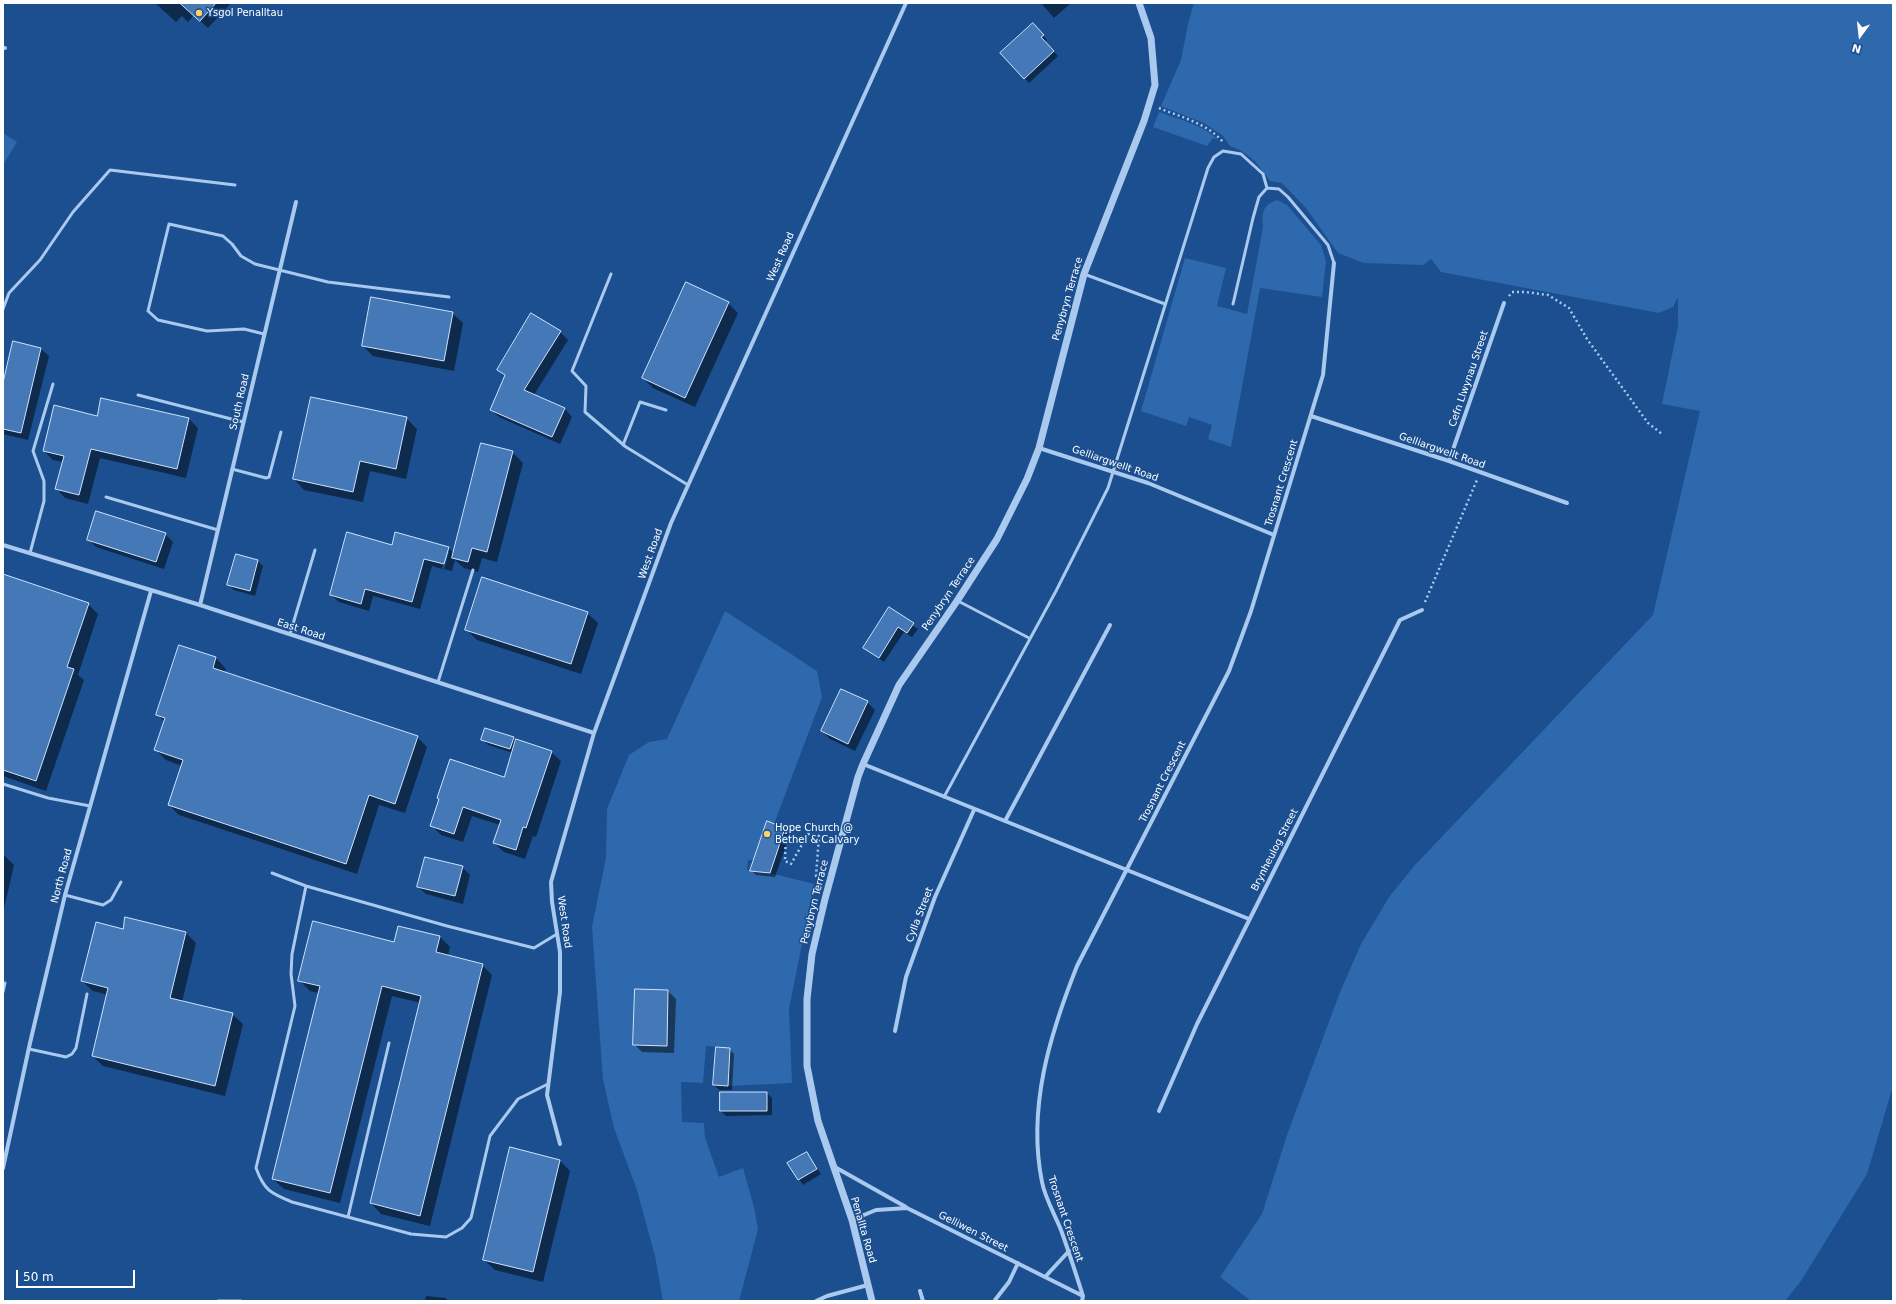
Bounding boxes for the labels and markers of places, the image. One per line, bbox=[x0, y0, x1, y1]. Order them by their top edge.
place label: Ysgol Penalltau bbox=[207, 7, 283, 19]
marker: Ysgol Penalltau bbox=[194, 8, 204, 18]
place label: Hope Church @ Bethel & Calvary bbox=[775, 822, 859, 846]
marker: Hope Church @ Bethel & Calvary bbox=[762, 829, 772, 839]

